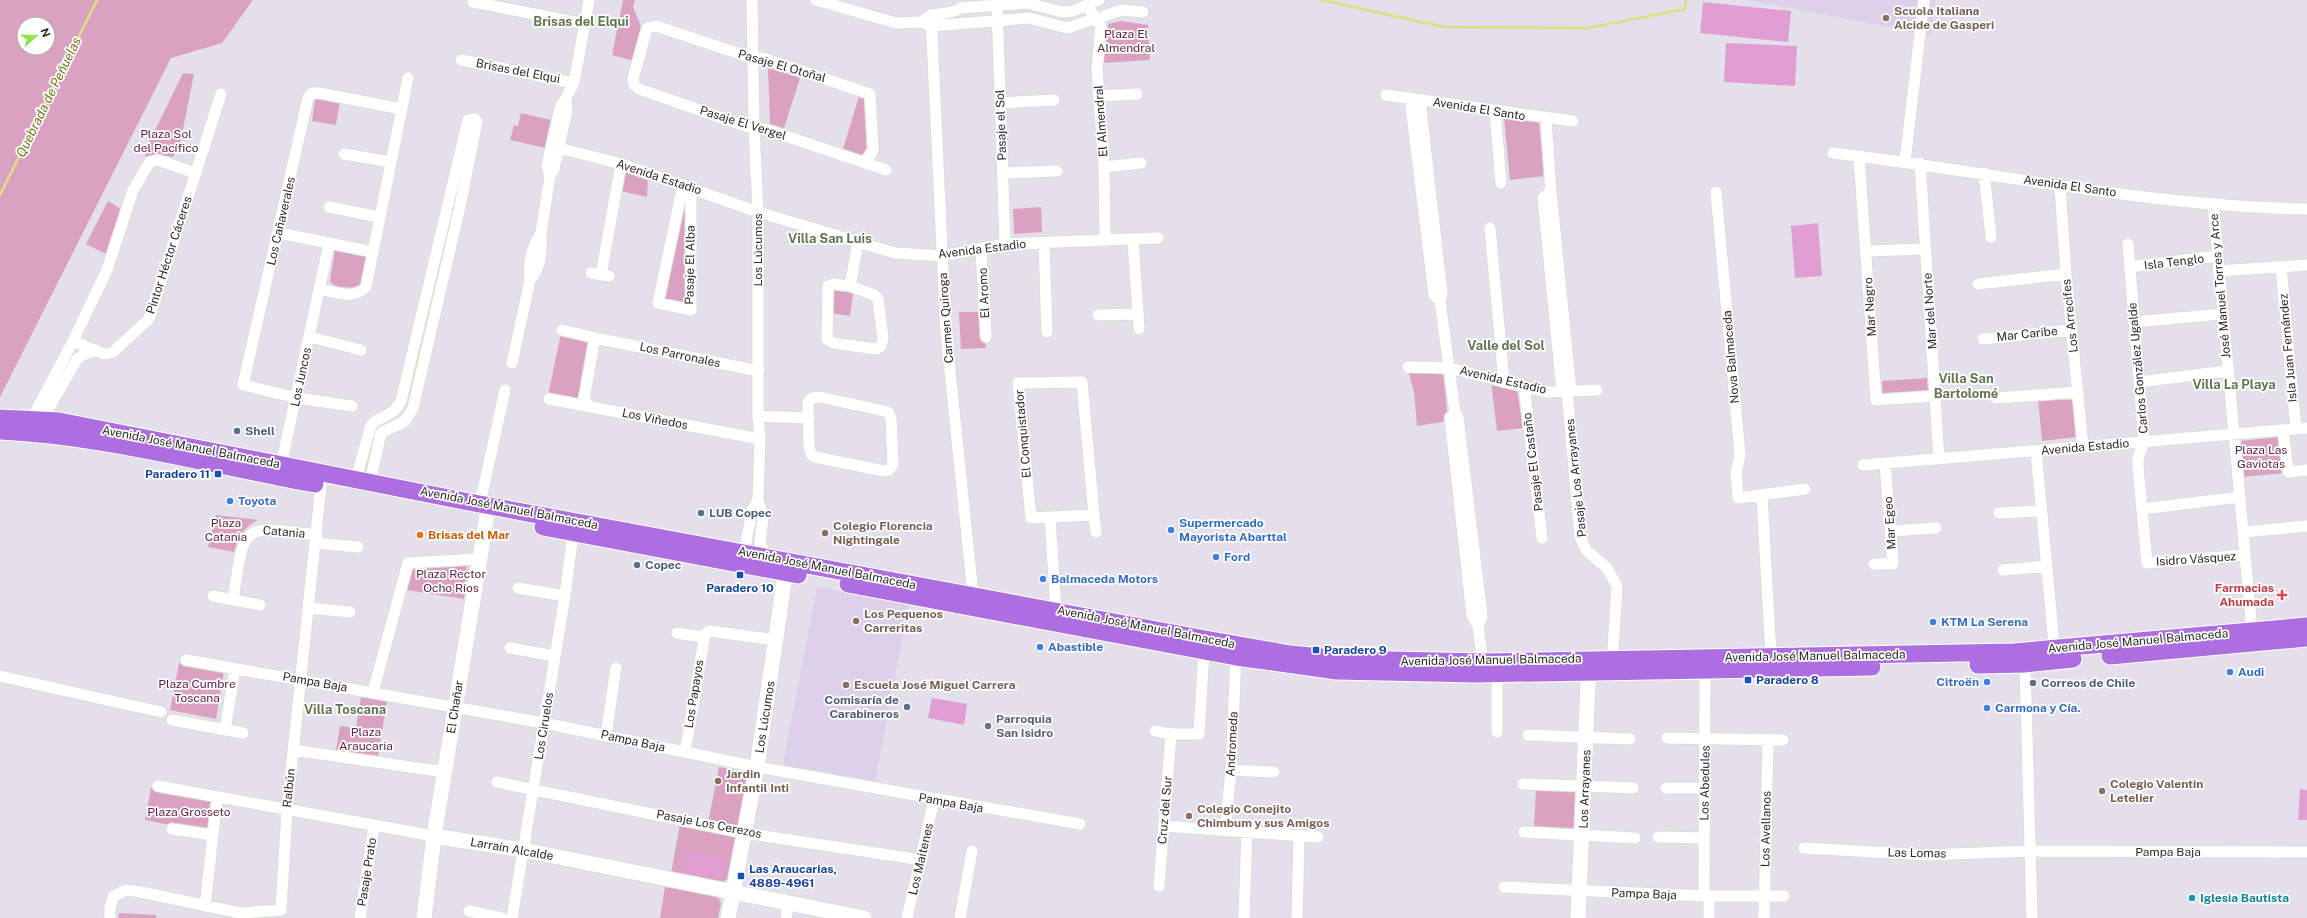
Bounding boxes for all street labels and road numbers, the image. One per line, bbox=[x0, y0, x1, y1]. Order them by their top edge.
street label: Pasaje El Otoñal bbox=[736, 47, 828, 85]
street label: Brisas del Elqui bbox=[475, 56, 561, 86]
street label: El Almendral bbox=[1091, 84, 1110, 157]
street label: Pasaje el Sol bbox=[993, 89, 1009, 161]
street label: Avenida El Santo bbox=[1432, 95, 1527, 123]
street label: Pasaje El Vergel bbox=[698, 103, 788, 143]
street label: Avenida Estadio bbox=[615, 157, 704, 197]
street label: Avenida El Santo bbox=[2023, 173, 2118, 199]
street label: Los Cañaverales bbox=[264, 175, 298, 267]
street label: Pintor Héctor Cáceres bbox=[143, 194, 195, 316]
street label: Los Lúcumos bbox=[751, 213, 765, 287]
street label: José Manuel Torres y Arce bbox=[2207, 213, 2233, 359]
street label: Pasaje El Alba bbox=[682, 225, 698, 305]
street label: Avenida Estadio bbox=[937, 237, 1027, 261]
street label: Isla Tenglo bbox=[2143, 251, 2205, 273]
street label: El Aromo bbox=[976, 267, 992, 319]
street label: Carmen Quiroga bbox=[936, 272, 956, 364]
street label: Mar del Norte bbox=[1920, 272, 1940, 350]
street label: Mar Negro bbox=[1861, 277, 1879, 337]
street label: Los Arrecifes bbox=[2059, 279, 2081, 353]
street label: Isla Juan Fernández bbox=[2276, 293, 2300, 403]
street label: Carlos González Ugalde bbox=[2125, 302, 2151, 434]
street label: Nova Balmaceda bbox=[1720, 310, 1742, 404]
street label: Mar Caribe bbox=[1996, 324, 2058, 344]
street label: Los Parronales bbox=[638, 340, 722, 370]
street label: Los Juncos bbox=[288, 346, 314, 408]
street label: Avenida Estadio bbox=[1458, 363, 1548, 397]
street label: El Conquistador bbox=[1012, 389, 1034, 479]
street label: Los Viñedos bbox=[621, 406, 689, 432]
street label: Pasaje El Castaño bbox=[1520, 412, 1546, 512]
street label: Pasaje Los Arrayanes bbox=[1563, 418, 1589, 538]
street label: Avenida José Manuel Balmaceda bbox=[101, 423, 281, 471]
street label: Avenida Estadio bbox=[2040, 436, 2130, 458]
street label: Avenida José Manuel Balmaceda bbox=[419, 484, 599, 532]
street label: Mar Egeo bbox=[1881, 496, 1899, 550]
street label: Catania bbox=[262, 523, 306, 541]
street label: Avenida José Manuel Balmaceda bbox=[737, 544, 917, 592]
street label: Isidro Vásquez bbox=[2155, 549, 2237, 569]
street label: Avenida José Manuel Balmaceda bbox=[1056, 603, 1236, 651]
street label: Avenida José Manuel Balmaceda bbox=[2047, 626, 2229, 656]
street label: Avenida José Manuel Balmaceda bbox=[1724, 647, 1906, 665]
street label: Avenida José Manuel Balmaceda bbox=[1400, 651, 1582, 669]
street label: Los Papayos bbox=[682, 659, 706, 729]
street label: Pampa Baja bbox=[281, 669, 349, 695]
street label: El Chañar bbox=[444, 679, 466, 735]
street label: Los Lúcumos bbox=[752, 680, 778, 754]
street label: Los Ciruelos bbox=[532, 691, 556, 761]
street label: Andromeda bbox=[1223, 711, 1241, 777]
street label: Pampa Baja bbox=[599, 727, 667, 755]
street label: Los Abedules bbox=[1697, 745, 1713, 821]
street label: Los Arrayanes bbox=[1577, 749, 1593, 829]
street label: Ralbún bbox=[280, 768, 298, 808]
street label: Cruz del Sur bbox=[1155, 775, 1175, 845]
street label: Pampa Baja bbox=[917, 790, 985, 816]
street label: Los Avellanos bbox=[1758, 791, 1774, 867]
street label: Pasaje Los Cerezos bbox=[655, 807, 763, 841]
street label: Los Maitenes bbox=[906, 822, 936, 896]
street label: Larraín Alcalde bbox=[469, 835, 555, 863]
street label: Pasaje Prato bbox=[355, 836, 379, 907]
street label: Las Lomas bbox=[1888, 845, 1946, 861]
street label: Pampa Baja bbox=[2135, 845, 2201, 859]
street label: Pampa Baja bbox=[1611, 886, 1677, 902]

